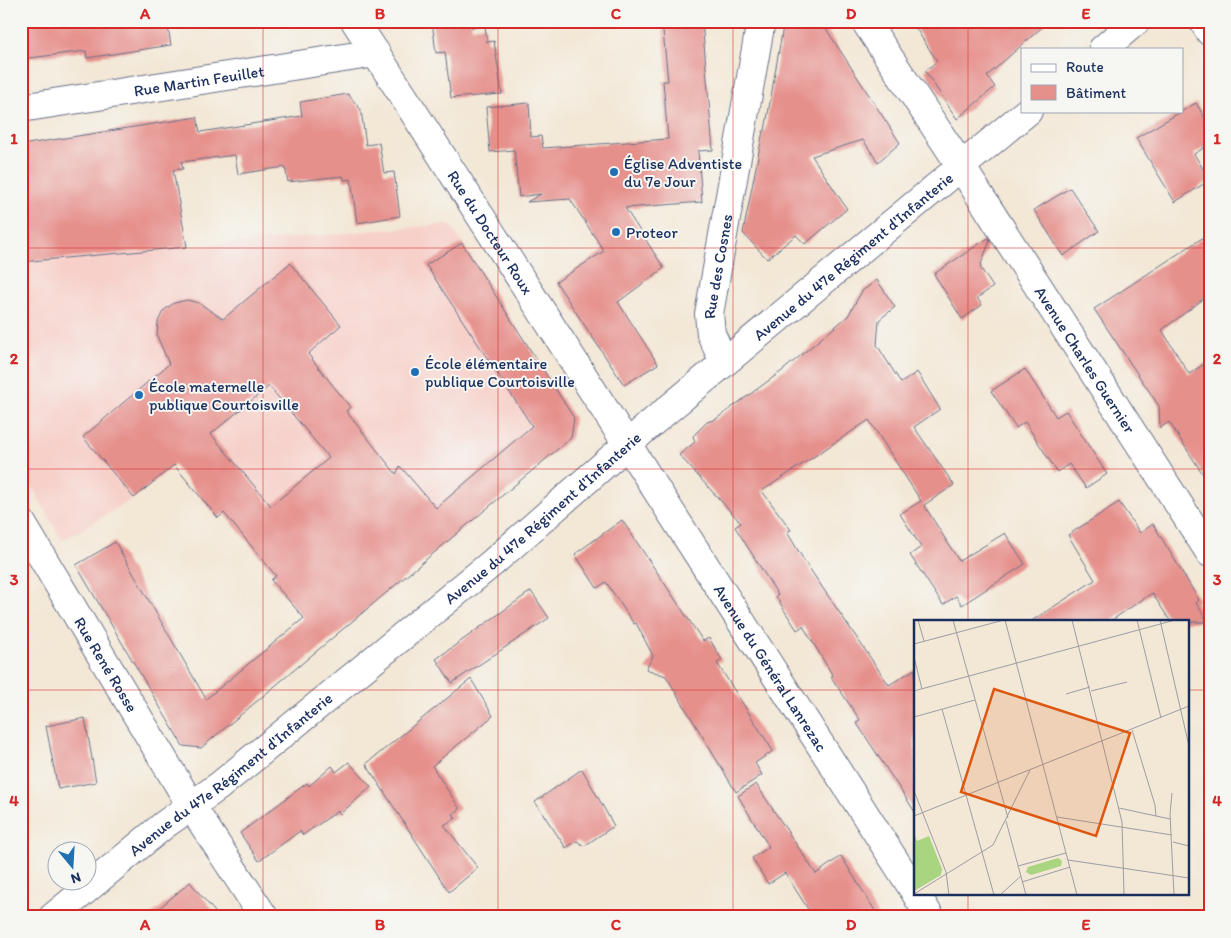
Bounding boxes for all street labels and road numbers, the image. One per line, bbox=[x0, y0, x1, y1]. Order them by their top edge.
street label: Rue Martin Feuillet bbox=[132, 61, 265, 100]
street label: Rue du Docteur Roux bbox=[443, 167, 537, 298]
street label: Avenue du 47e Régiment d'Infanterie bbox=[750, 168, 957, 345]
street label: Rue des Cosnes bbox=[700, 213, 737, 320]
street label: Avenue Charles Guernier bbox=[1031, 283, 1140, 437]
street label: Avenue du 47e Régiment d'Infanterie bbox=[441, 428, 645, 608]
street label: Avenue du Général Lanrezac bbox=[710, 581, 831, 755]
street label: Rue René Rosse bbox=[70, 614, 142, 716]
street label: Avenue du 47e Régiment d'Infanterie bbox=[125, 689, 336, 860]

